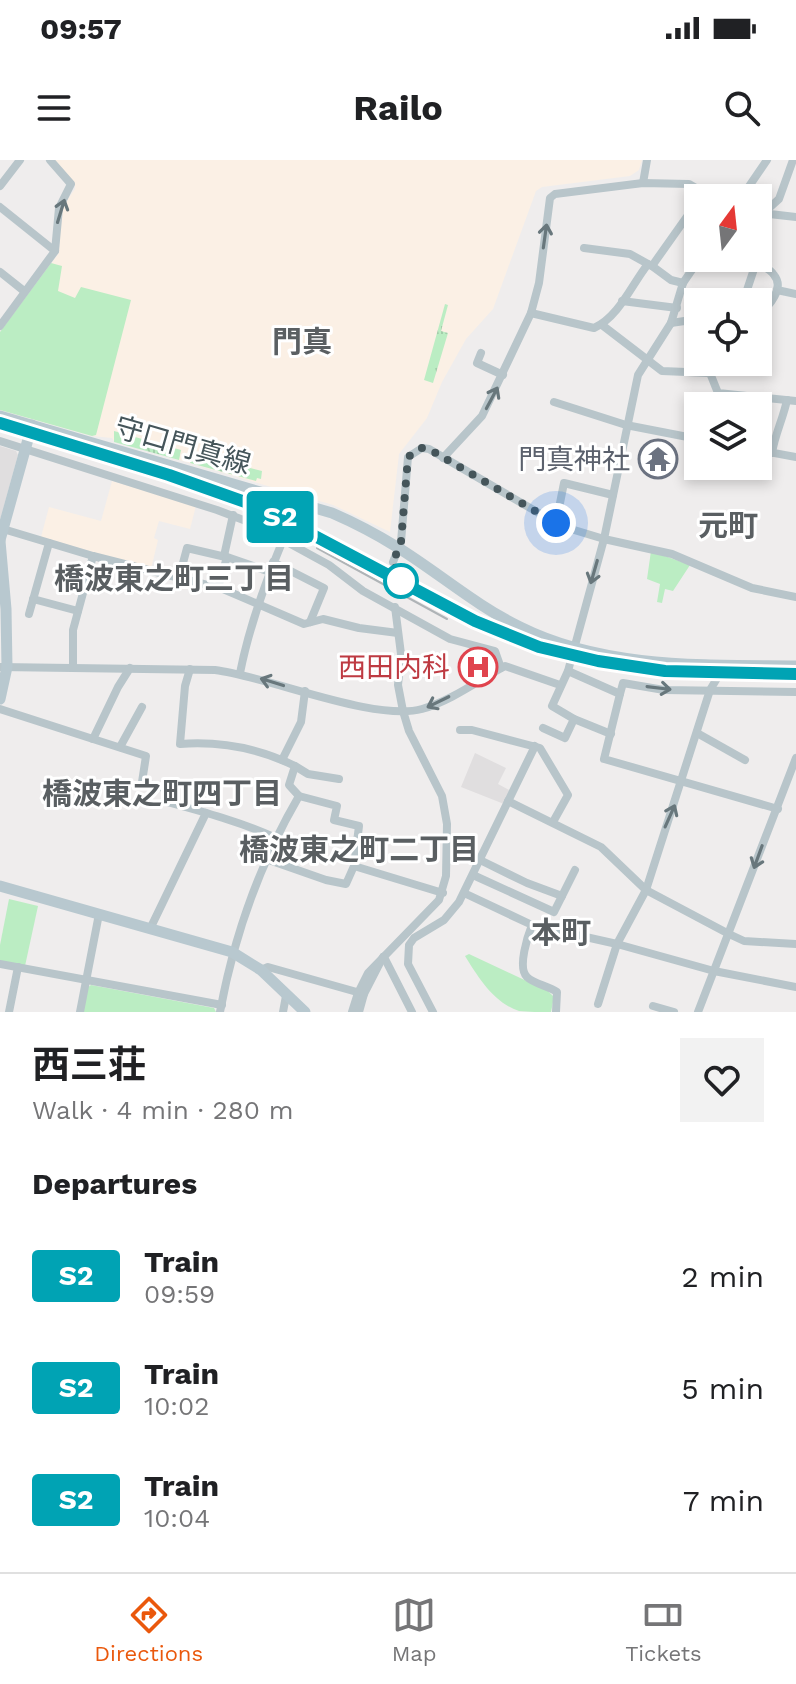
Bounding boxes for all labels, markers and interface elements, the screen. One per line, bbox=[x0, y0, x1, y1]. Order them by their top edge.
text: 09:57 bbox=[40, 11, 122, 46]
icon: menu bbox=[32, 86, 76, 130]
icon: search bbox=[720, 86, 764, 130]
text: Railo bbox=[353, 87, 443, 129]
north arrow bbox=[684, 184, 772, 272]
map controls bbox=[684, 184, 772, 480]
one-way arrow bbox=[55, 199, 69, 224]
one-way arrow bbox=[538, 224, 553, 249]
button: locate bbox=[684, 288, 772, 376]
district label: 門真 bbox=[272, 324, 332, 359]
one-way arrow bbox=[484, 387, 500, 410]
button: layers bbox=[684, 392, 772, 480]
street label: 守口門真線 bbox=[111, 410, 255, 481]
temple icon: 門真神社 bbox=[637, 438, 679, 480]
place label: 門真神社 bbox=[518, 443, 630, 476]
line badge: S2 bbox=[244, 491, 316, 543]
text: S2 bbox=[263, 500, 297, 533]
your location bbox=[536, 503, 576, 543]
district label: 元町 bbox=[698, 508, 758, 543]
one-way arrow bbox=[586, 558, 601, 584]
district label: 橋波東之町三丁目 bbox=[54, 561, 294, 596]
unlabelled marker bbox=[384, 564, 418, 598]
hospital icon: 西田内科 bbox=[457, 646, 499, 688]
place label: 西田内科 bbox=[338, 651, 450, 684]
one-way arrow bbox=[260, 674, 286, 689]
one-way arrow bbox=[645, 681, 672, 696]
one-way arrow bbox=[427, 695, 451, 710]
district label: 橋波東之町四丁目 bbox=[42, 776, 282, 811]
one-way arrow bbox=[663, 804, 678, 828]
district label: 橋波東之町二丁目 bbox=[239, 832, 479, 867]
one-way arrow bbox=[750, 844, 764, 869]
district label: 本町 bbox=[531, 915, 591, 950]
button: heart bbox=[680, 1038, 764, 1122]
text: 西三荘 bbox=[32, 1043, 146, 1087]
text: Walk · 4 min · 280 m bbox=[32, 1095, 294, 1125]
text: Departures bbox=[32, 1166, 197, 1201]
text: Train bbox=[144, 1244, 219, 1279]
text: S2 bbox=[59, 1259, 93, 1292]
text: 2 min bbox=[681, 1259, 764, 1294]
text: 09:59 bbox=[144, 1279, 215, 1309]
text: Train bbox=[144, 1356, 219, 1391]
text: S2 bbox=[59, 1371, 93, 1404]
text: 5 min bbox=[681, 1371, 764, 1406]
text: 10:02 bbox=[144, 1391, 209, 1421]
text: Train bbox=[144, 1468, 219, 1503]
text: S2 bbox=[59, 1483, 93, 1516]
text: 7 min bbox=[683, 1483, 764, 1518]
text: 10:04 bbox=[144, 1503, 210, 1533]
tab: Directions bbox=[94, 1593, 203, 1666]
tab: Map bbox=[392, 1593, 437, 1666]
tab: Tickets bbox=[625, 1593, 702, 1666]

